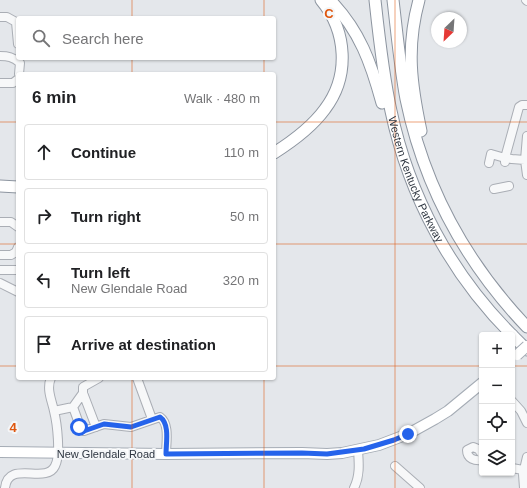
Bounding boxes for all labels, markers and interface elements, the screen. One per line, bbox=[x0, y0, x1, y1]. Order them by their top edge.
text: C bbox=[324, 6, 334, 21]
north arrow bbox=[431, 12, 467, 48]
search box bbox=[16, 16, 276, 60]
icon: search bbox=[30, 27, 52, 49]
text: Search here bbox=[62, 30, 144, 47]
text: 6 min bbox=[32, 88, 76, 107]
text: Walk · 480 m bbox=[184, 91, 260, 106]
street label: Western Kentucky Parkway bbox=[386, 115, 446, 245]
icon: ahead bbox=[33, 141, 55, 163]
text: Continue bbox=[71, 144, 136, 161]
text: 110 m bbox=[224, 145, 259, 160]
icon: right bbox=[33, 205, 55, 227]
text: Turn right bbox=[71, 208, 141, 225]
text: 50 m bbox=[230, 209, 259, 224]
text: Turn left bbox=[71, 264, 130, 281]
icon: left bbox=[33, 269, 55, 291]
text: 320 m bbox=[223, 273, 259, 288]
text: New Glendale Road bbox=[71, 281, 187, 296]
map controls bbox=[479, 332, 515, 476]
button: + bbox=[479, 332, 515, 368]
icon: arrive bbox=[33, 333, 55, 355]
text: Arrive at destination bbox=[71, 336, 216, 353]
button: − bbox=[479, 368, 515, 404]
button: locate bbox=[479, 404, 515, 440]
route start bbox=[70, 418, 88, 436]
text: 4 bbox=[9, 420, 17, 435]
route end bbox=[399, 425, 417, 443]
button: layers bbox=[479, 440, 515, 476]
street label: New Glendale Road bbox=[57, 448, 155, 460]

